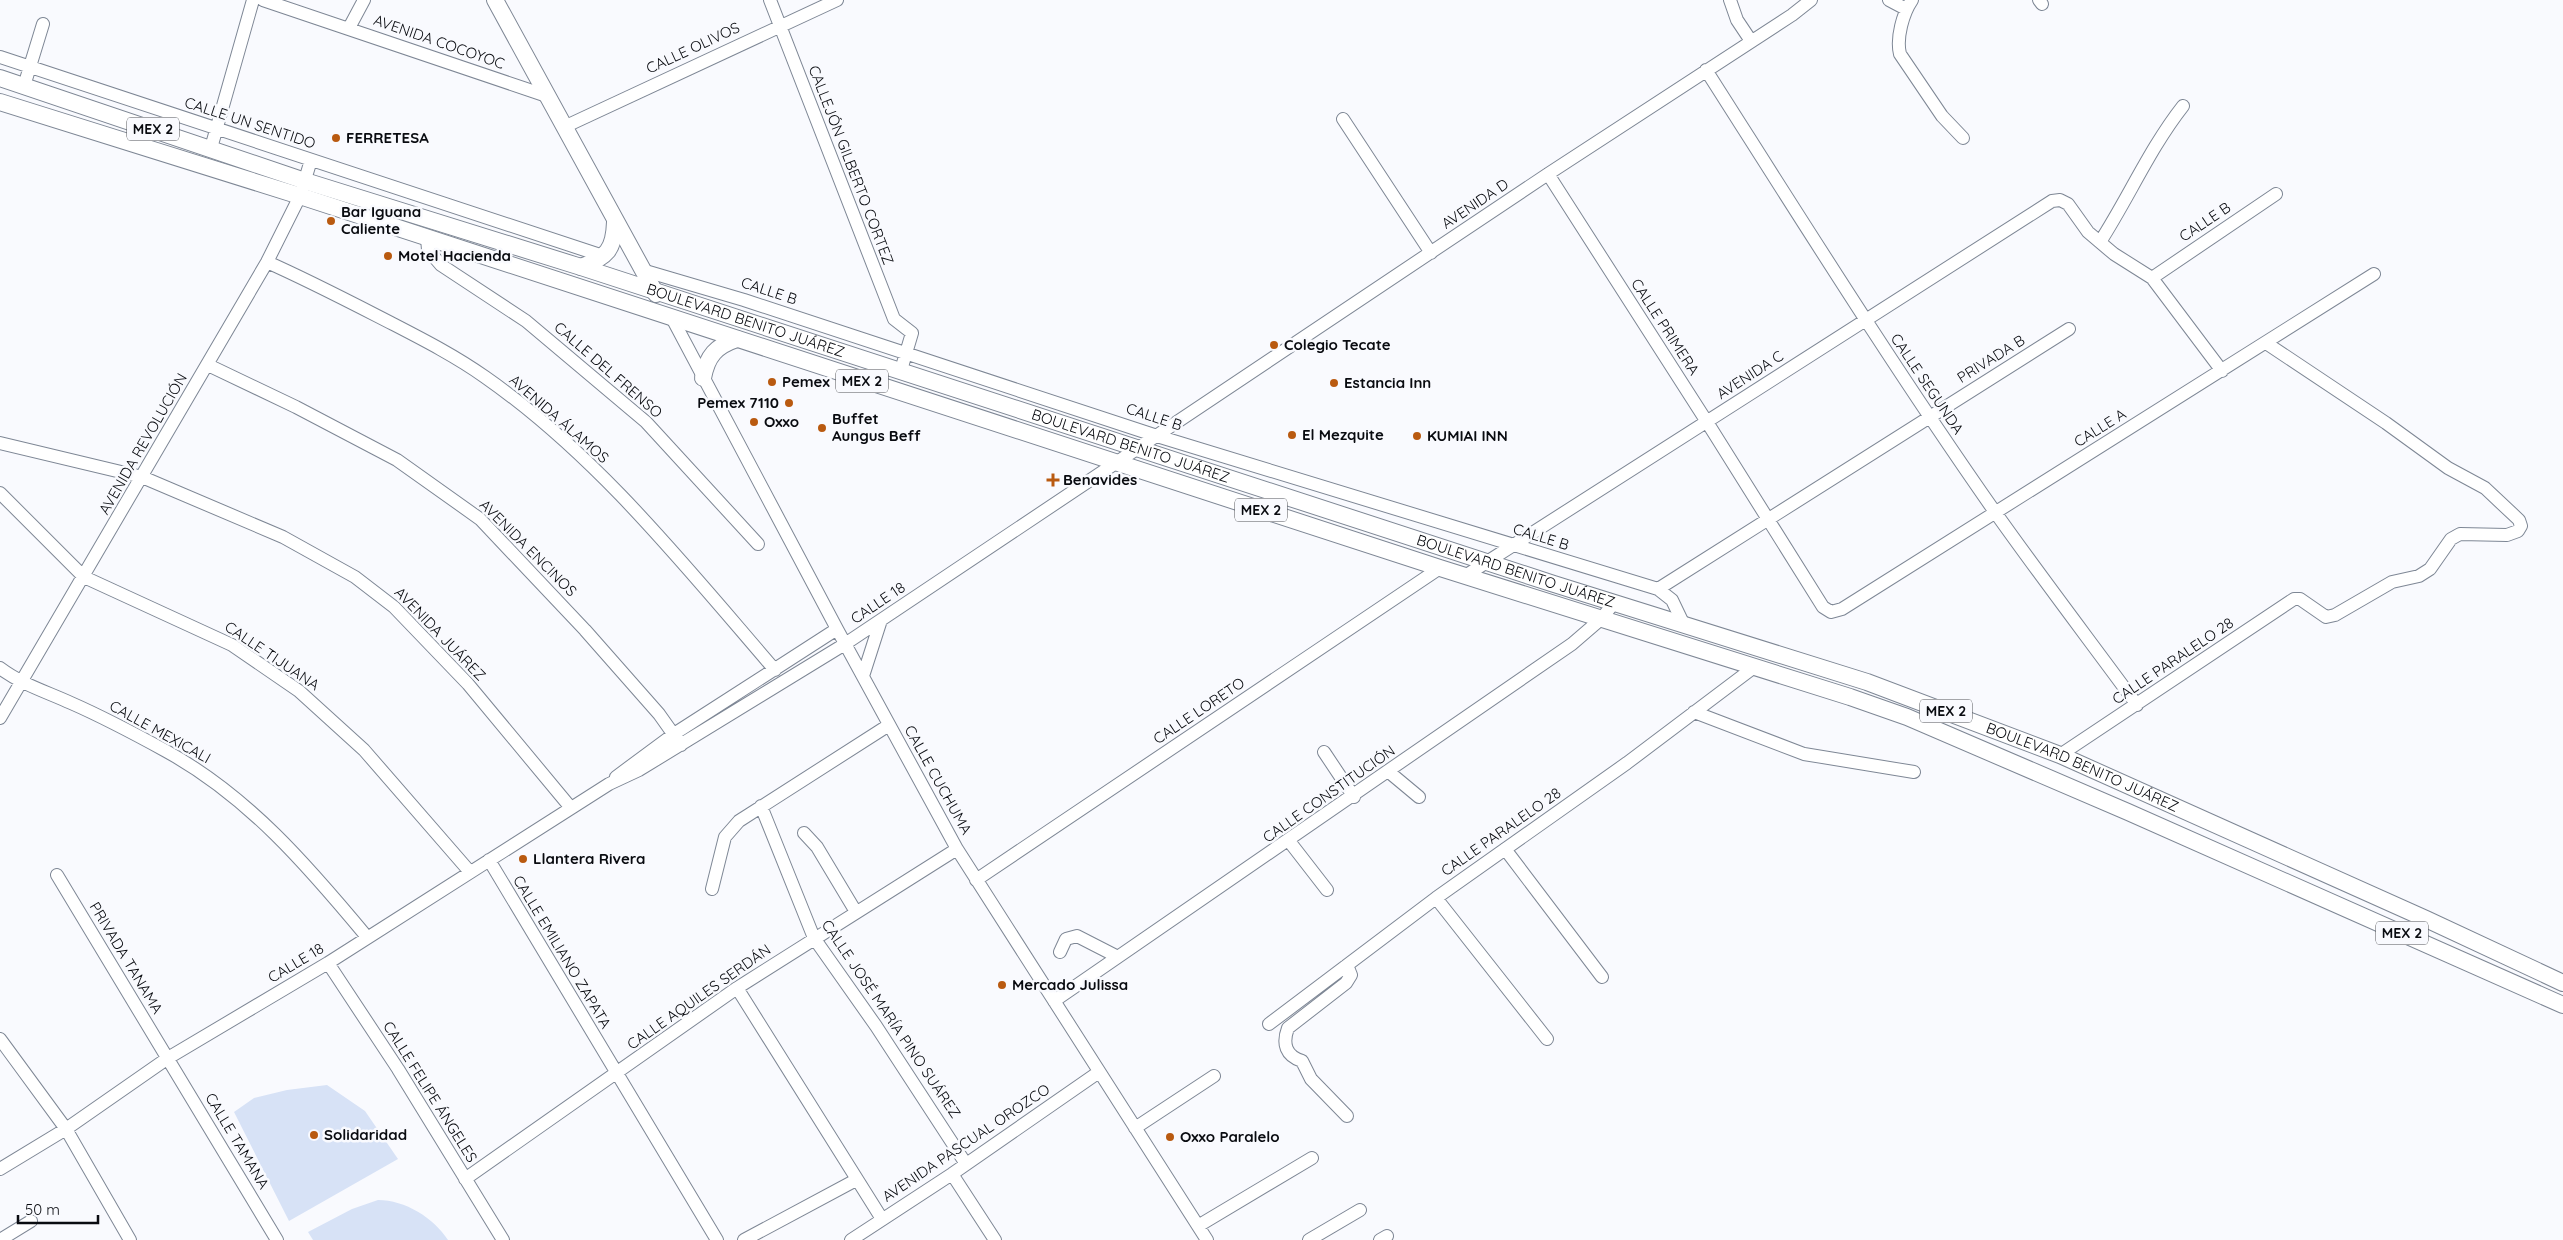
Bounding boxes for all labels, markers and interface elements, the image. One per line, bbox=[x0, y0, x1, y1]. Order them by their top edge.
street label: AVENIDA COCOYOC bbox=[371, 10, 507, 73]
street label: CALLE OLIVOS bbox=[643, 18, 743, 78]
street label: CALLEJÓN GILBERTO CORTEZ bbox=[805, 63, 898, 267]
street label: CALLE UN SENTIDO bbox=[182, 92, 318, 153]
road number: MEX 2 bbox=[127, 118, 179, 140]
place label: FERRETESA bbox=[346, 128, 429, 147]
marker: FERRETESA bbox=[330, 132, 342, 144]
street label: AVENIDA D bbox=[1438, 174, 1512, 233]
street label: CALLE B bbox=[2175, 197, 2234, 246]
place label: Bar Iguana Caliente bbox=[341, 202, 421, 238]
marker: Bar Iguana Caliente bbox=[325, 215, 337, 227]
place label: Motel Hacienda bbox=[398, 246, 511, 265]
marker: Motel Hacienda bbox=[382, 250, 394, 262]
street label: CALLE B bbox=[739, 273, 800, 309]
street label: CALLE PRIMERA bbox=[1627, 275, 1704, 379]
street label: BOULEVARD BENITO JUÁREZ bbox=[644, 279, 847, 361]
street label: CALLE DEL FRENSO bbox=[550, 317, 666, 422]
street label: CALLE SEGUNDA bbox=[1887, 330, 1968, 438]
street label: PRIVADA B bbox=[1953, 330, 2028, 387]
place label: Colegio Tecate bbox=[1284, 335, 1391, 354]
marker: Colegio Tecate bbox=[1268, 339, 1280, 351]
street label: AVENIDA C bbox=[1713, 346, 1787, 403]
street label: AVENIDA REVOLUCIÓN bbox=[94, 370, 191, 518]
street label: AVENIDA ÁLAMOS bbox=[506, 370, 613, 467]
road number: MEX 2 bbox=[836, 370, 888, 392]
place label: Pemex bbox=[782, 372, 830, 391]
place label: Estancia Inn bbox=[1344, 373, 1431, 392]
marker: Pemex bbox=[766, 376, 778, 388]
marker: Estancia Inn bbox=[1328, 377, 1340, 389]
place label: Pemex 7110 bbox=[697, 393, 779, 412]
marker: Pemex 7110 bbox=[783, 397, 795, 409]
street label: CALLE B bbox=[1124, 399, 1185, 435]
street label: BOULEVARD BENITO JUÁREZ bbox=[1029, 404, 1232, 487]
street label: CALLE A bbox=[2070, 404, 2130, 451]
place label: Buffet Aungus Beff bbox=[832, 409, 922, 445]
place label: Oxxo bbox=[764, 412, 799, 431]
marker: Oxxo bbox=[748, 416, 760, 428]
marker: Buffet Aungus Beff bbox=[816, 422, 828, 434]
place label: El Mezquite bbox=[1302, 425, 1384, 444]
place label: KUMIAI INN bbox=[1427, 426, 1508, 445]
marker: El Mezquite bbox=[1286, 429, 1298, 441]
marker: KUMIAI INN bbox=[1411, 430, 1423, 442]
place label: Benavides bbox=[1063, 470, 1137, 489]
marker: Benavides bbox=[1047, 474, 1059, 486]
street label: AVENIDA ENCINOS bbox=[476, 495, 581, 600]
road number: MEX 2 bbox=[1235, 498, 1287, 522]
street label: CALLE B bbox=[1511, 519, 1572, 554]
street label: BOULEVARD BENITO JUÁREZ bbox=[1414, 530, 1617, 612]
street label: CALLE 18 bbox=[847, 577, 909, 628]
street label: AVENIDA JUÁREZ bbox=[391, 583, 490, 685]
street label: CALLE PARALELO 28 bbox=[2108, 613, 2237, 708]
street label: CALLE TIJUANA bbox=[221, 617, 324, 694]
street label: CALLE LORETO bbox=[1149, 673, 1248, 748]
street label: CALLE MEXICALI bbox=[106, 696, 214, 767]
road number: MEX 2 bbox=[1920, 699, 1972, 722]
street label: BOULEVARD BENITO JUÁREZ bbox=[1984, 718, 2182, 816]
street label: CALLE CUCHUMA bbox=[901, 722, 976, 838]
street label: CALLE CONSTITUCIÓN bbox=[1259, 741, 1399, 846]
street label: CALLE PARALELO 28 bbox=[1437, 783, 1564, 880]
place label: Llantera Rivera bbox=[533, 849, 646, 868]
marker: Llantera Rivera bbox=[517, 853, 529, 865]
street label: CALLE EMILIANO ZAPATA bbox=[509, 872, 616, 1032]
street label: PRIVADA TANAMA bbox=[86, 898, 167, 1017]
street label: CALLE JOSÉ MARÍA PINO SUÁREZ bbox=[818, 916, 965, 1122]
road number: MEX 2 bbox=[2376, 921, 2428, 944]
street label: CALLE 18 bbox=[264, 939, 327, 987]
street label: CALLE AQUILES SERDÁN bbox=[623, 940, 774, 1053]
place label: Mercado Julissa bbox=[1012, 975, 1128, 994]
marker: Mercado Julissa bbox=[996, 979, 1008, 991]
street label: CALLE FELIPE ÁNGELES bbox=[379, 1018, 482, 1166]
street label: AVENIDA PASCUAL OROZCO bbox=[878, 1079, 1053, 1206]
street label: CALLE TAMANA bbox=[201, 1089, 274, 1193]
place label: Solidaridad bbox=[324, 1125, 407, 1144]
place label: Oxxo Paralelo bbox=[1180, 1127, 1280, 1146]
marker: Solidaridad bbox=[308, 1129, 320, 1141]
marker: Oxxo Paralelo bbox=[1164, 1131, 1176, 1143]
scale bar bbox=[18, 1192, 98, 1224]
text: 50 m bbox=[25, 1200, 60, 1219]

